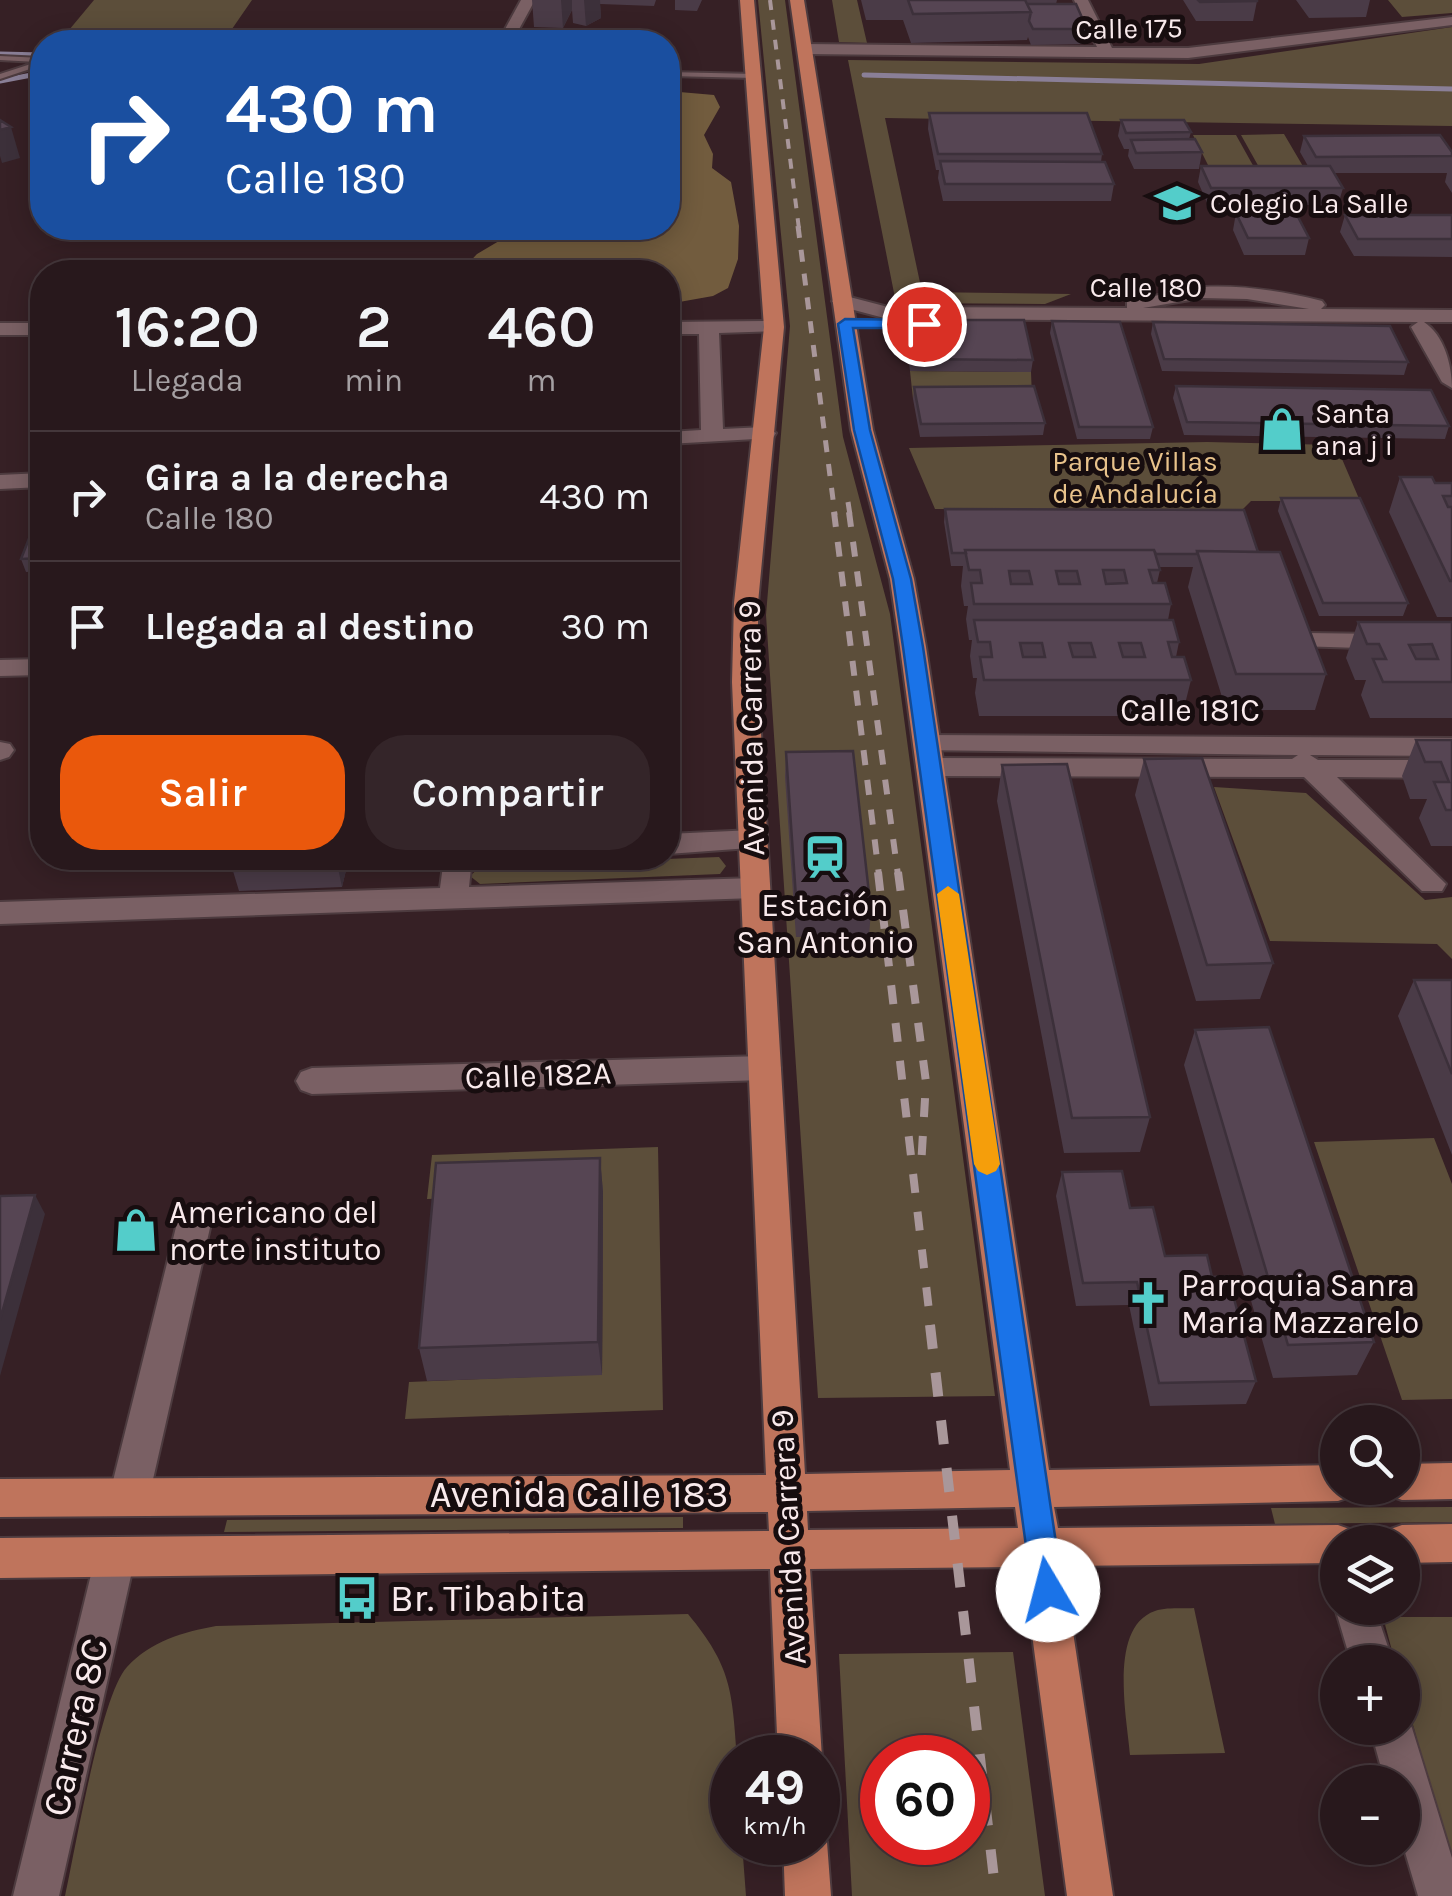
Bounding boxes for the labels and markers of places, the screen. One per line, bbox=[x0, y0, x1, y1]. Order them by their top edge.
school or university icon: Colegio La Salle bbox=[1153, 179, 1201, 227]
place label: Colegio La Salle bbox=[1210, 187, 1408, 220]
pin bbox=[882, 282, 967, 367]
place label: Santa ana j i bbox=[1315, 397, 1393, 462]
shop icon: Santa ana j i bbox=[1258, 405, 1306, 453]
station icon: Estación San Antonio bbox=[801, 833, 849, 881]
place label: Estación San Antonio bbox=[736, 887, 914, 961]
place label: Americano del norte instituto bbox=[169, 1194, 382, 1268]
shop icon: Americano del norte instituto bbox=[112, 1206, 160, 1254]
place label: Parroquia Sanra María Mazzarelo bbox=[1181, 1267, 1419, 1341]
church icon: Parroquia Sanra María Mazzarelo bbox=[1124, 1279, 1172, 1327]
bus stop icon: Br. Tibabita bbox=[333, 1574, 381, 1622]
place label: Br. Tibabita bbox=[390, 1576, 586, 1621]

